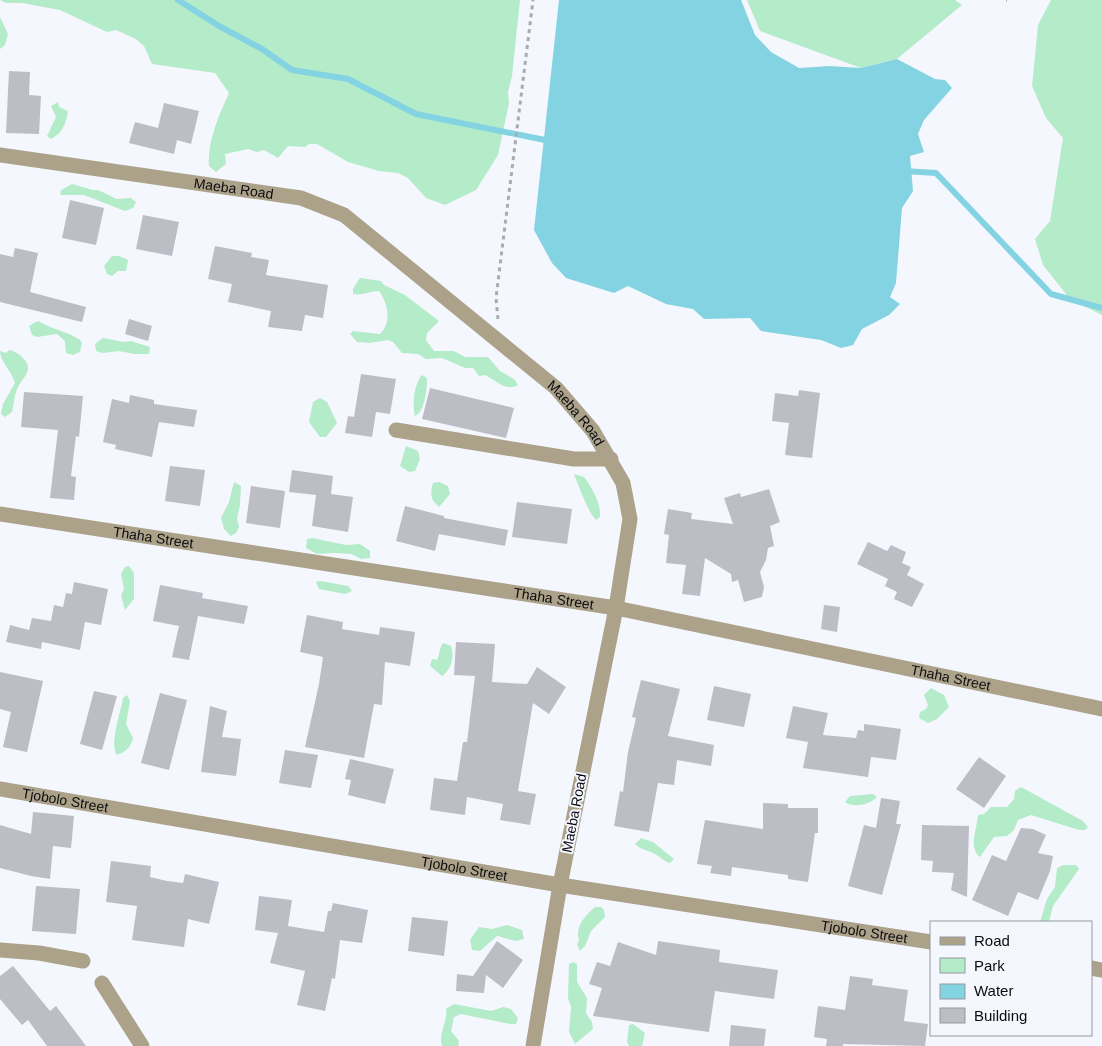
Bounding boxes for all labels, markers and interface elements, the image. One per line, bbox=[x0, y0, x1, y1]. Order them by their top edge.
street label: Maeba Road bbox=[193, 175, 274, 202]
street label: Maeba Road bbox=[545, 377, 608, 448]
street label: Thaha Street bbox=[112, 523, 195, 551]
street label: Thaha Street bbox=[512, 584, 595, 613]
street label: Thaha Street bbox=[909, 661, 992, 694]
street label: Maeba Road bbox=[558, 772, 590, 854]
street label: Tjobolo Street bbox=[21, 785, 110, 815]
street label: Tjobolo Street bbox=[420, 853, 509, 884]
street label: Tjobolo Street bbox=[820, 917, 909, 946]
legend bbox=[930, 921, 1092, 1036]
text: Road bbox=[974, 932, 1010, 949]
text: Park bbox=[974, 957, 1005, 974]
text: Water bbox=[974, 982, 1013, 999]
text: Building bbox=[974, 1007, 1027, 1024]

